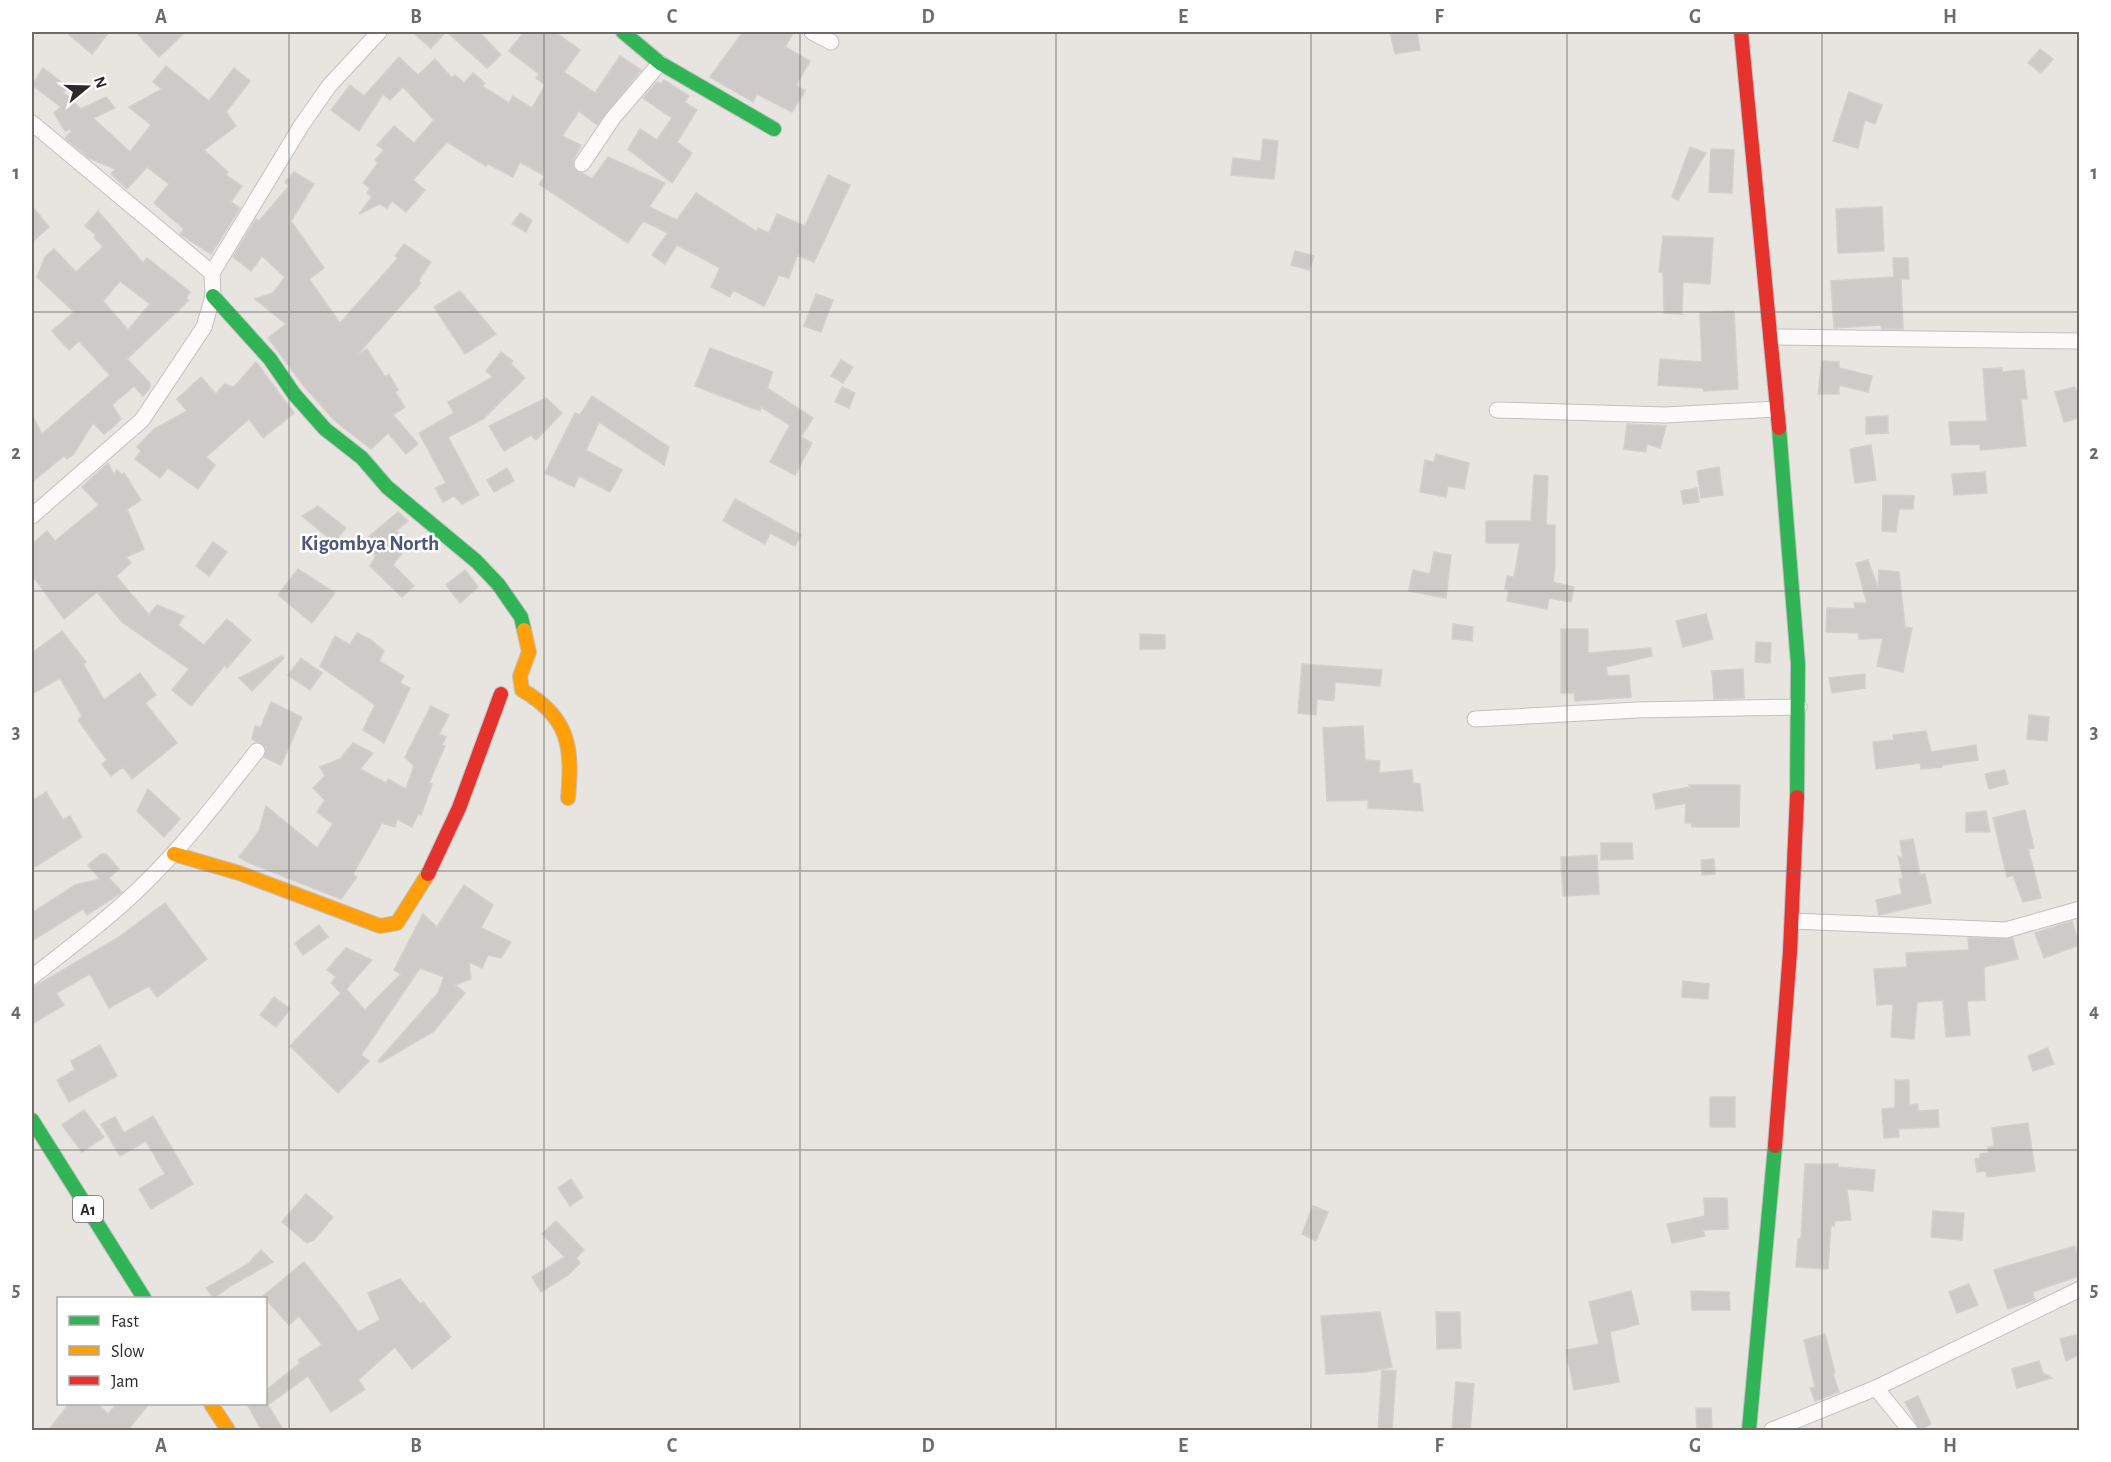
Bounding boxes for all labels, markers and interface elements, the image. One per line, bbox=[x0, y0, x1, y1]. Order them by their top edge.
text: A bbox=[155, 7, 167, 27]
text: B bbox=[410, 7, 422, 27]
text: C bbox=[667, 7, 678, 27]
text: D bbox=[921, 7, 935, 27]
text: E bbox=[1178, 7, 1188, 27]
text: F bbox=[1434, 7, 1444, 27]
text: G bbox=[1689, 7, 1701, 27]
text: H bbox=[1943, 7, 1957, 27]
north arrow bbox=[57, 57, 117, 117]
text: N bbox=[91, 75, 110, 90]
text: 1 bbox=[12, 163, 20, 183]
text: 1 bbox=[2090, 163, 2098, 183]
text: 2 bbox=[11, 443, 21, 463]
text: 2 bbox=[2089, 443, 2099, 463]
district label: Kigombya North bbox=[301, 533, 439, 554]
text: 3 bbox=[12, 722, 20, 742]
text: 3 bbox=[2090, 722, 2098, 742]
text: 4 bbox=[11, 1001, 21, 1021]
text: 4 bbox=[2089, 1001, 2099, 1021]
road number: A1 bbox=[73, 1196, 103, 1222]
text: 5 bbox=[12, 1280, 20, 1300]
text: 5 bbox=[2090, 1280, 2098, 1300]
legend bbox=[57, 1297, 267, 1405]
text: Fast bbox=[111, 1313, 139, 1331]
text: Slow bbox=[111, 1343, 144, 1361]
text: Jam bbox=[111, 1373, 139, 1391]
text: A bbox=[155, 1436, 167, 1456]
text: B bbox=[410, 1436, 422, 1456]
text: C bbox=[667, 1436, 678, 1456]
text: D bbox=[921, 1436, 935, 1456]
text: E bbox=[1178, 1436, 1188, 1456]
text: F bbox=[1434, 1436, 1444, 1456]
text: G bbox=[1689, 1436, 1701, 1456]
text: H bbox=[1943, 1436, 1957, 1456]

